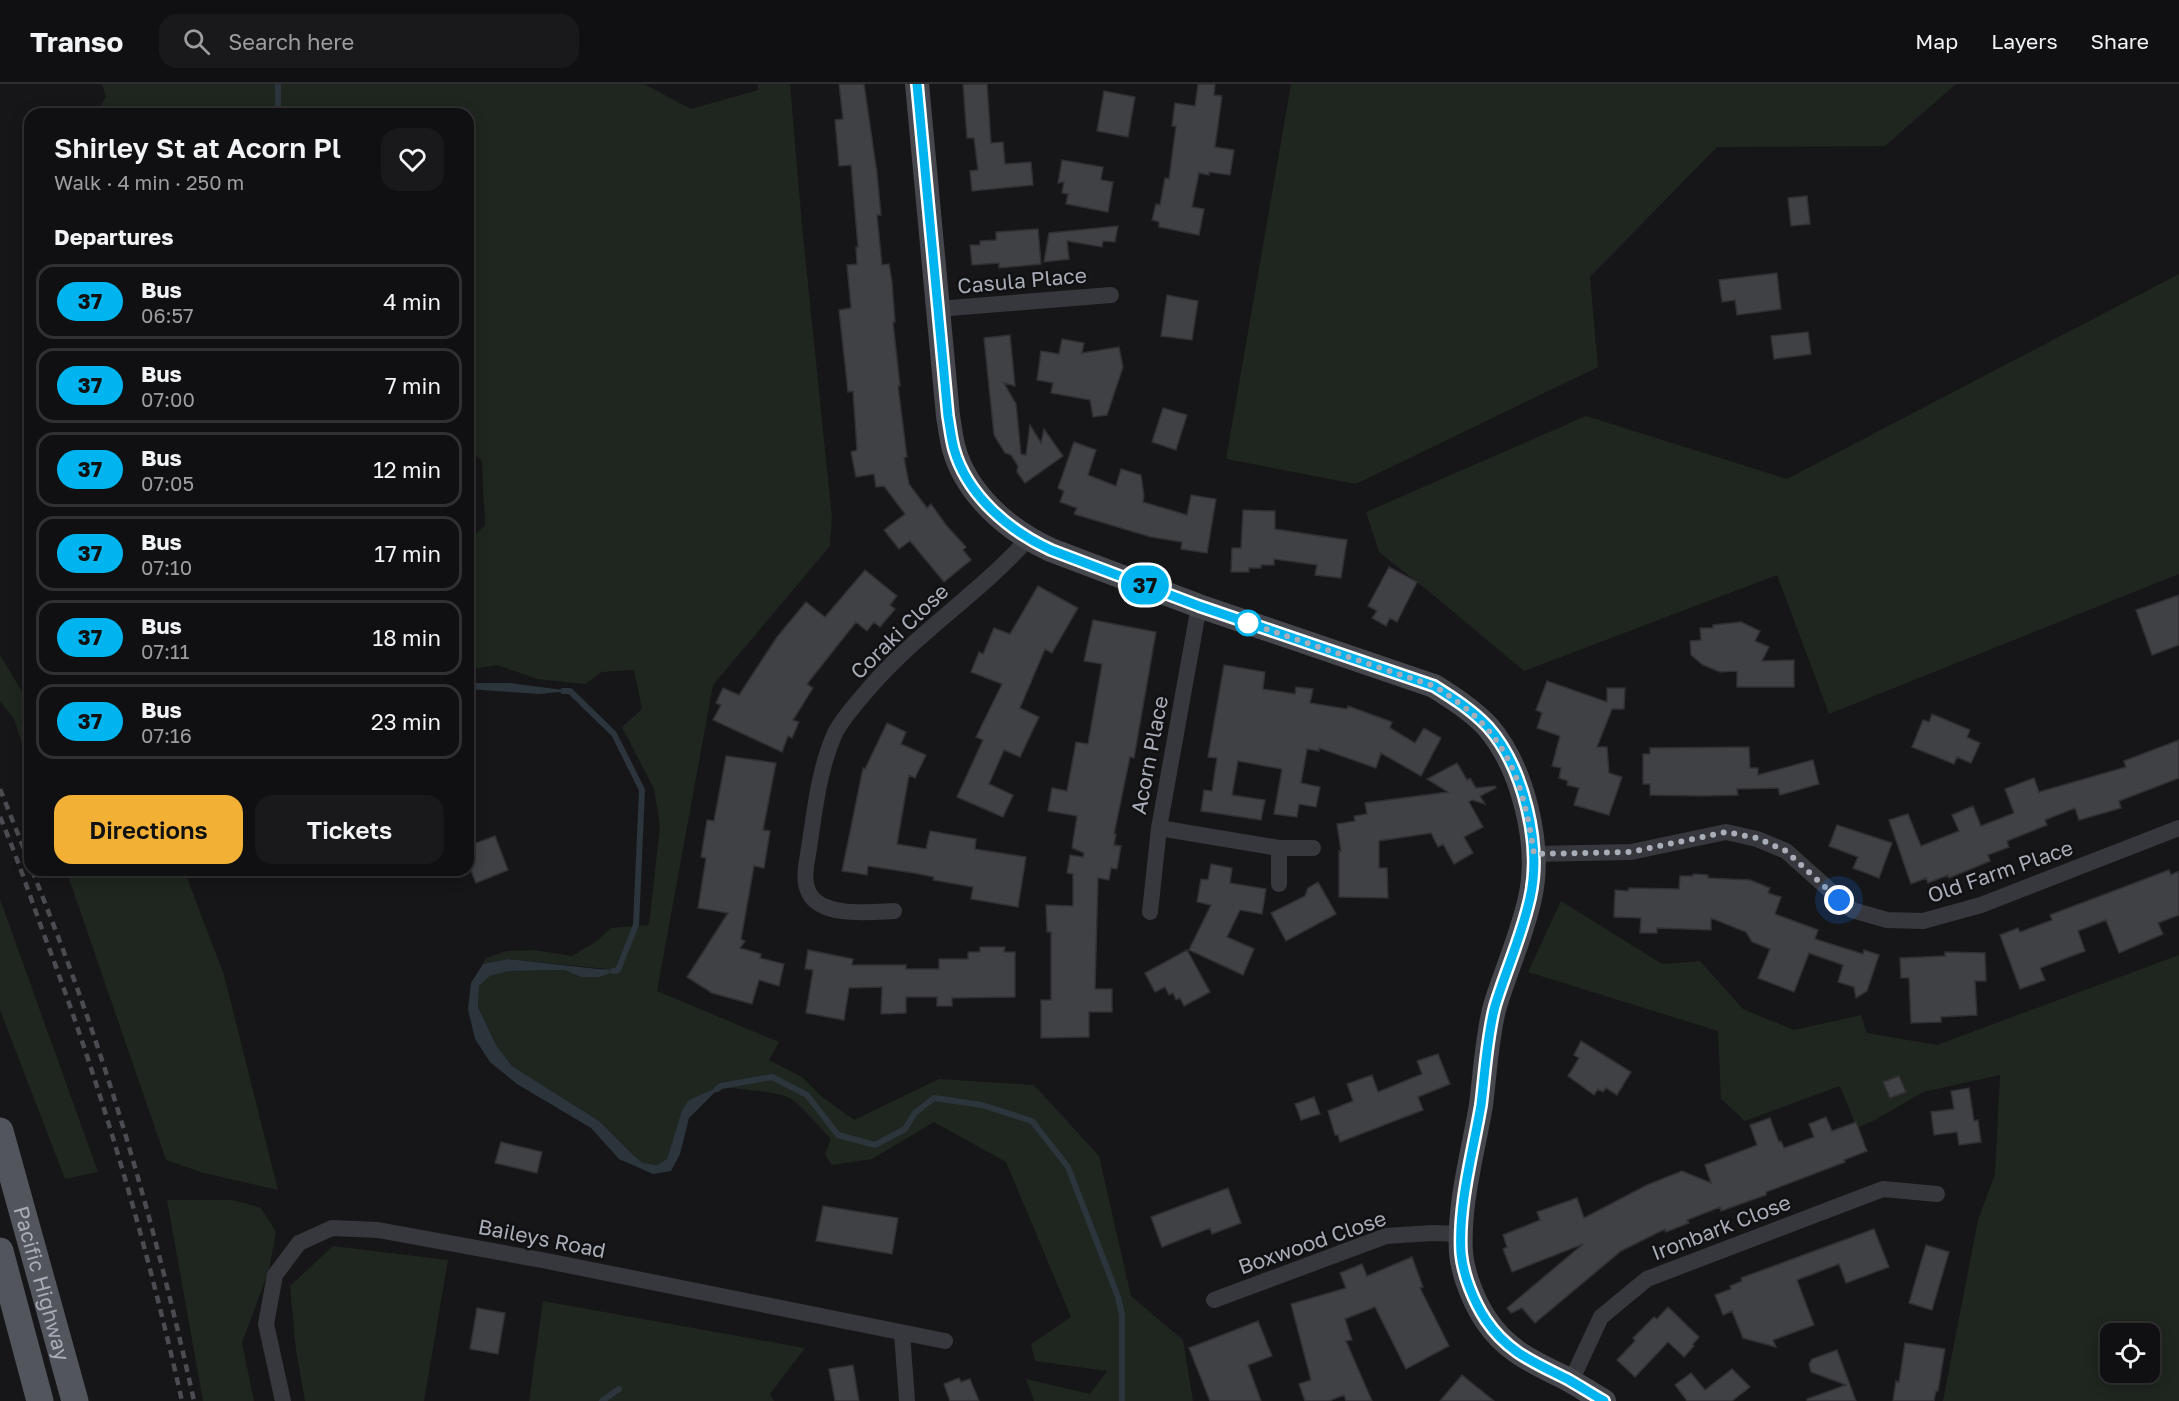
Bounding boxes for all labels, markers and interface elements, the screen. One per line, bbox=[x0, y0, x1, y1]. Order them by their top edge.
search box bbox=[159, 14, 579, 68]
text: Transo bbox=[30, 25, 123, 58]
icon: search bbox=[180, 25, 213, 58]
text: Search here bbox=[228, 28, 354, 55]
text: Map bbox=[1915, 28, 1958, 54]
text: Layers bbox=[1991, 28, 2058, 54]
text: Share bbox=[2091, 28, 2149, 54]
button: heart bbox=[381, 128, 444, 191]
text: Shirley St at Acorn Pl bbox=[54, 131, 341, 164]
text: Walk · 4 min · 250 m bbox=[54, 170, 244, 194]
text: Departures bbox=[54, 223, 173, 250]
street label: Casula Place bbox=[956, 261, 1088, 299]
text: Bus bbox=[141, 276, 182, 303]
text: 37 bbox=[78, 288, 102, 314]
text: 4 min bbox=[383, 288, 441, 315]
text: 06:57 bbox=[141, 303, 194, 327]
text: Bus bbox=[141, 360, 182, 387]
text: 37 bbox=[78, 372, 102, 398]
text: 7 min bbox=[385, 372, 441, 399]
text: 07:00 bbox=[141, 387, 195, 411]
text: Bus bbox=[141, 444, 182, 471]
text: 37 bbox=[78, 456, 102, 482]
text: 12 min bbox=[373, 456, 441, 483]
text: 07:05 bbox=[141, 471, 194, 495]
text: Bus bbox=[141, 528, 182, 555]
text: 37 bbox=[78, 540, 102, 566]
text: 17 min bbox=[374, 540, 441, 567]
text: 07:10 bbox=[141, 555, 192, 579]
line badge: 37 bbox=[1118, 566, 1172, 604]
text: 37 bbox=[1133, 572, 1157, 598]
street label: Coraki Close bbox=[845, 578, 953, 684]
unlabelled marker bbox=[1235, 610, 1261, 636]
text: Bus bbox=[141, 612, 182, 639]
text: 37 bbox=[78, 624, 102, 650]
text: 18 min bbox=[373, 624, 441, 651]
text: 07:11 bbox=[141, 639, 189, 663]
street label: Acorn Place bbox=[1125, 694, 1173, 816]
text: Bus bbox=[141, 696, 182, 723]
text: 37 bbox=[78, 708, 102, 734]
text: 23 min bbox=[371, 708, 441, 735]
text: 07:16 bbox=[141, 723, 192, 747]
button: Directions bbox=[54, 795, 243, 864]
button: Tickets bbox=[255, 795, 444, 864]
street label: Old Farm Place bbox=[1924, 834, 2076, 908]
your location bbox=[1824, 885, 1854, 915]
street label: Ironbark Close bbox=[1648, 1189, 1794, 1265]
street label: Pacific Highway bbox=[8, 1203, 76, 1364]
street label: Boxwood Close bbox=[1235, 1204, 1389, 1280]
street label: Baileys Road bbox=[476, 1213, 608, 1263]
map controls bbox=[2100, 1323, 2160, 1383]
button: locate bbox=[2100, 1323, 2160, 1383]

